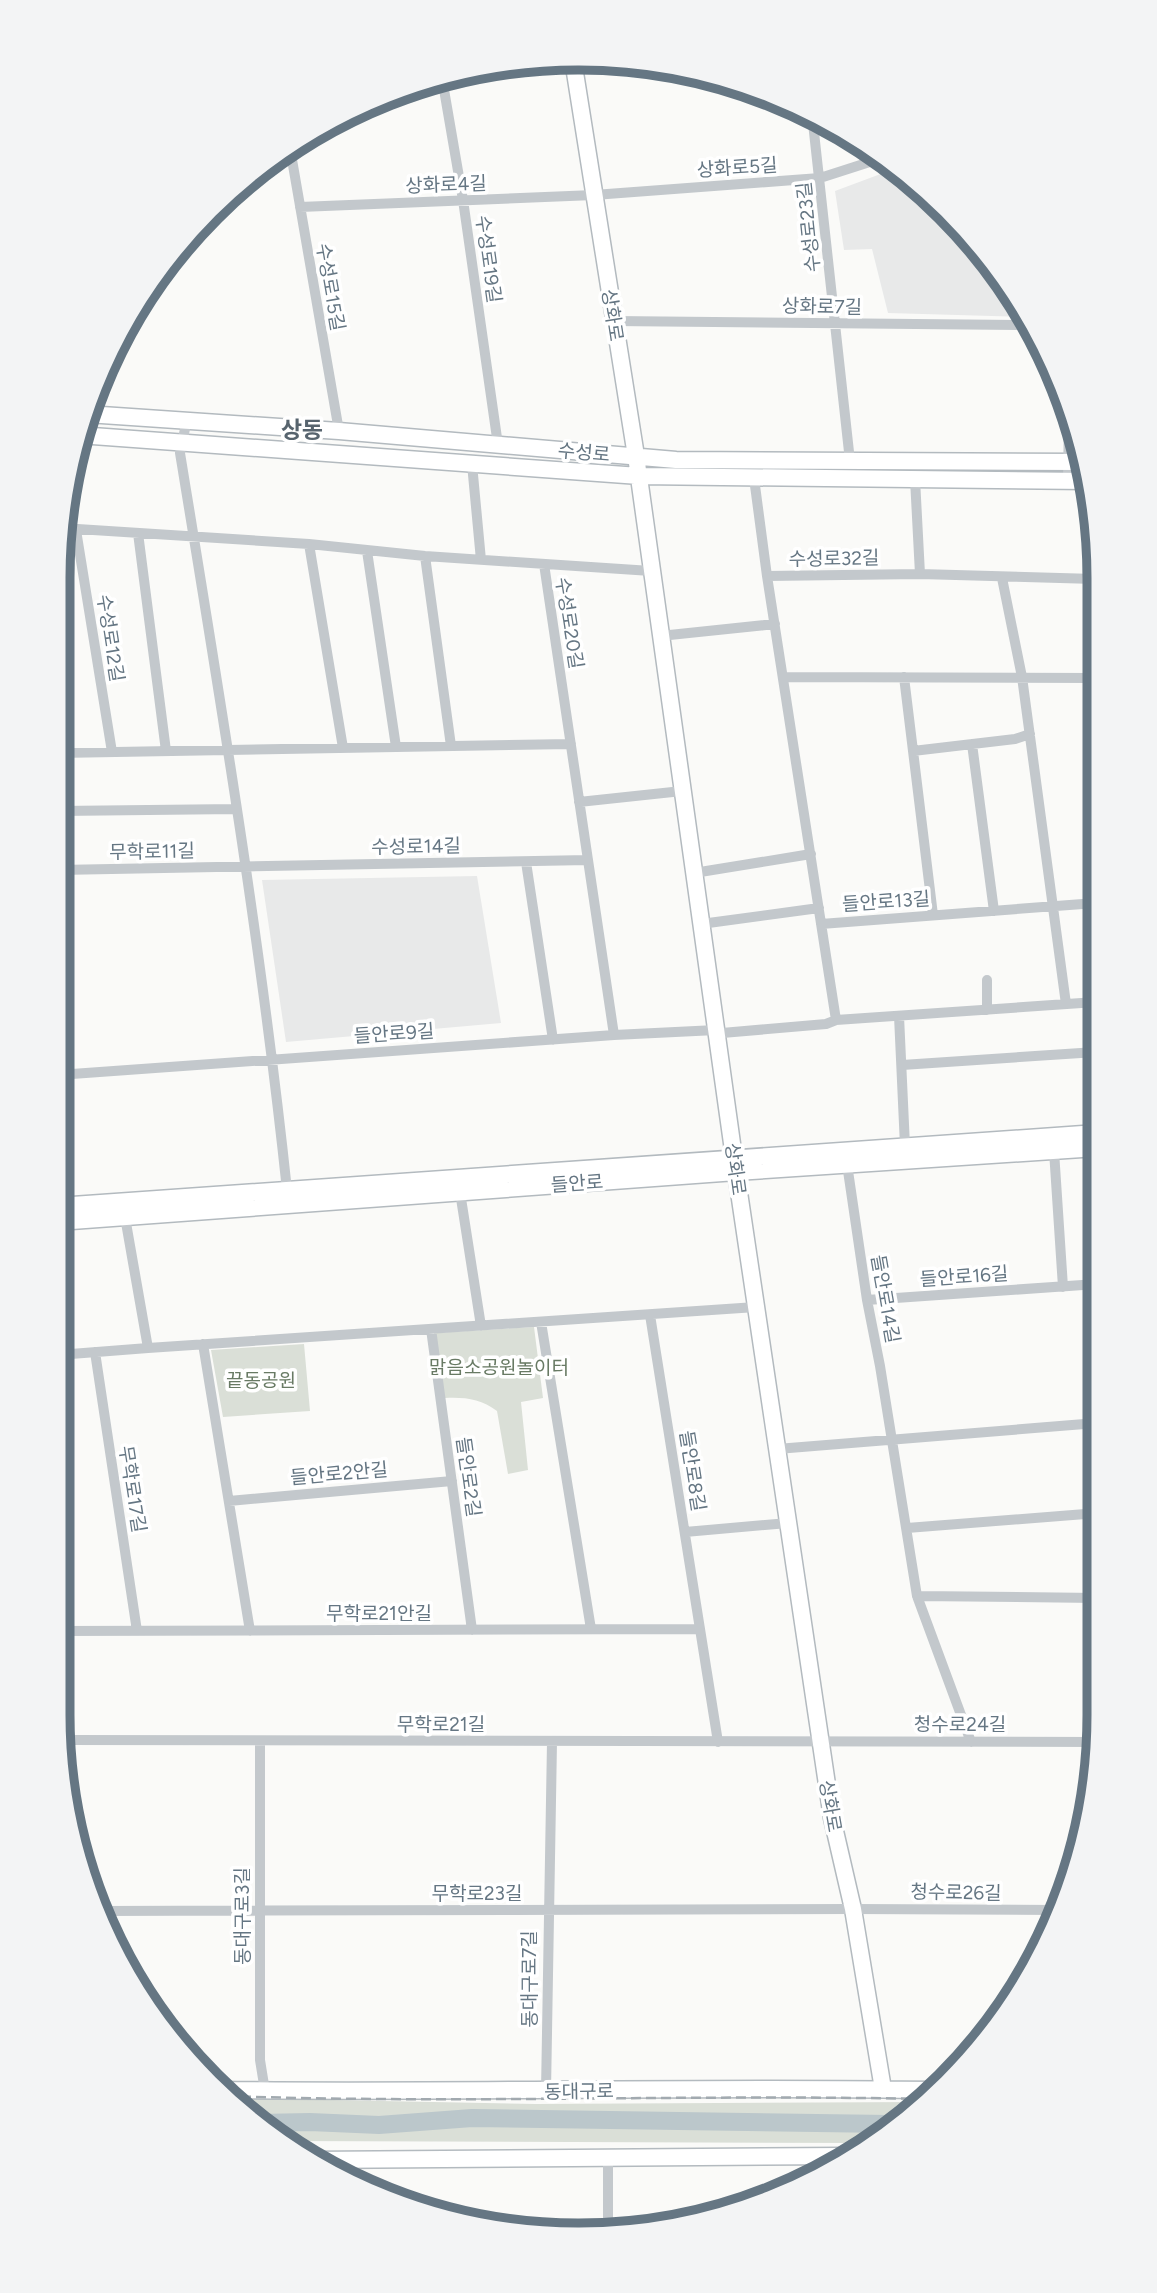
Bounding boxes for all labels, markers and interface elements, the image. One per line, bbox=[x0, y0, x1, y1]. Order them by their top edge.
street label: 상화로5길 bbox=[696, 153, 778, 182]
street label: 상화로4길 bbox=[405, 172, 487, 197]
street label: 수성로23길 bbox=[792, 181, 825, 273]
street label: 수성로19길 bbox=[471, 214, 506, 305]
street label: 수성로15길 bbox=[311, 241, 350, 333]
street label: 상화로 bbox=[597, 287, 628, 343]
street label: 상화로7길 bbox=[782, 294, 862, 319]
district label: 상동 bbox=[281, 416, 323, 444]
street label: 수성로 bbox=[557, 439, 611, 466]
street label: 수성로32길 bbox=[788, 546, 880, 571]
street label: 수성로20길 bbox=[551, 575, 588, 671]
street label: 수성로12길 bbox=[92, 593, 129, 684]
street label: 수성로14길 bbox=[371, 834, 461, 859]
street label: 무학로11길 bbox=[109, 839, 195, 864]
street label: 들안로13길 bbox=[841, 887, 931, 916]
street label: 들안로9길 bbox=[353, 1019, 435, 1048]
street label: 상화로 bbox=[720, 1141, 751, 1197]
street label: 들안로 bbox=[550, 1170, 604, 1197]
street label: 들안로14길 bbox=[866, 1253, 905, 1345]
street label: 들안로16길 bbox=[919, 1262, 1009, 1291]
park label: 맑음소공원놀이터 bbox=[429, 1356, 569, 1379]
park label: 끝동공원 bbox=[226, 1369, 296, 1392]
street label: 들안로8길 bbox=[675, 1429, 710, 1513]
street label: 들안로2길 bbox=[452, 1436, 485, 1519]
street label: 무학로17길 bbox=[114, 1444, 151, 1534]
street label: 들안로2안길 bbox=[289, 1458, 389, 1489]
street label: 무학로21안길 bbox=[326, 1602, 432, 1625]
street label: 무학로21길 bbox=[397, 1713, 485, 1736]
street label: 청수로24길 bbox=[914, 1713, 1006, 1736]
street label: 상화로 bbox=[815, 1778, 846, 1834]
street label: 동대구로3길 bbox=[231, 1867, 254, 1965]
street label: 청수로26길 bbox=[910, 1880, 1002, 1905]
street label: 무학로23길 bbox=[432, 1882, 522, 1905]
street label: 동대구로7길 bbox=[518, 1930, 541, 2028]
street label: 동대구로 bbox=[544, 2079, 614, 2104]

